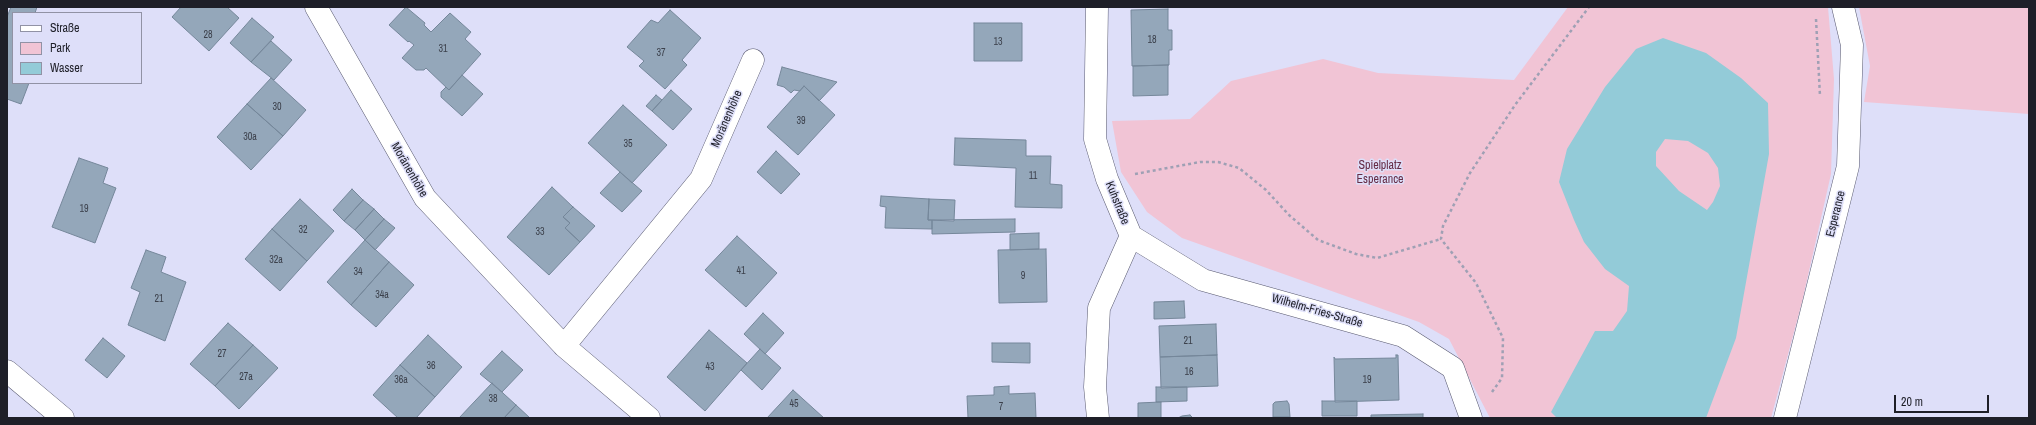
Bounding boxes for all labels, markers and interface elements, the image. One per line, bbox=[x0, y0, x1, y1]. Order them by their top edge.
legend bbox=[12, 12, 142, 84]
text: Straße bbox=[50, 20, 80, 36]
house number: 28 bbox=[203, 29, 213, 41]
house number: 18 bbox=[1147, 34, 1157, 46]
house number: 13 bbox=[993, 36, 1003, 48]
text: Park bbox=[50, 40, 70, 56]
house number: 31 bbox=[438, 43, 448, 55]
house number: 37 bbox=[656, 47, 666, 59]
text: Wasser bbox=[50, 60, 83, 76]
street label: Moränenhöhe bbox=[709, 88, 745, 150]
house number: 30 bbox=[272, 101, 282, 113]
house number: 39 bbox=[796, 115, 806, 127]
house number: 30a bbox=[243, 131, 257, 143]
house number: 35 bbox=[623, 138, 633, 150]
street label: Moränenhöhe bbox=[388, 140, 430, 200]
park label: Spielplatz Esperance bbox=[1356, 159, 1404, 187]
house number: 11 bbox=[1029, 170, 1037, 182]
street label: Kuhstraße bbox=[1102, 179, 1132, 227]
street label: Esperance bbox=[1823, 189, 1849, 239]
house number: 19 bbox=[79, 203, 89, 215]
house number: 32 bbox=[298, 224, 308, 236]
house number: 33 bbox=[535, 226, 545, 238]
house number: 32a bbox=[269, 254, 283, 266]
house number: 41 bbox=[736, 265, 746, 277]
house number: 34 bbox=[353, 266, 363, 278]
house number: 9 bbox=[1021, 270, 1025, 282]
house number: 34a bbox=[375, 289, 389, 301]
street label: Wilhelm-Fries-Straße bbox=[1270, 291, 1364, 331]
house number: 21 bbox=[154, 293, 164, 305]
house number: 21 bbox=[1183, 335, 1193, 347]
house number: 27 bbox=[217, 348, 227, 360]
house number: 36 bbox=[426, 360, 436, 372]
house number: 43 bbox=[705, 361, 715, 373]
house number: 16 bbox=[1184, 366, 1194, 378]
house number: 27a bbox=[239, 371, 253, 383]
house number: 36a bbox=[394, 374, 408, 386]
house number: 19 bbox=[1362, 374, 1372, 386]
scale bar bbox=[1896, 387, 1991, 413]
house number: 38 bbox=[488, 393, 498, 405]
text: 20 m bbox=[1901, 394, 1923, 410]
house number: 45 bbox=[789, 398, 799, 410]
house number: 7 bbox=[999, 401, 1003, 413]

